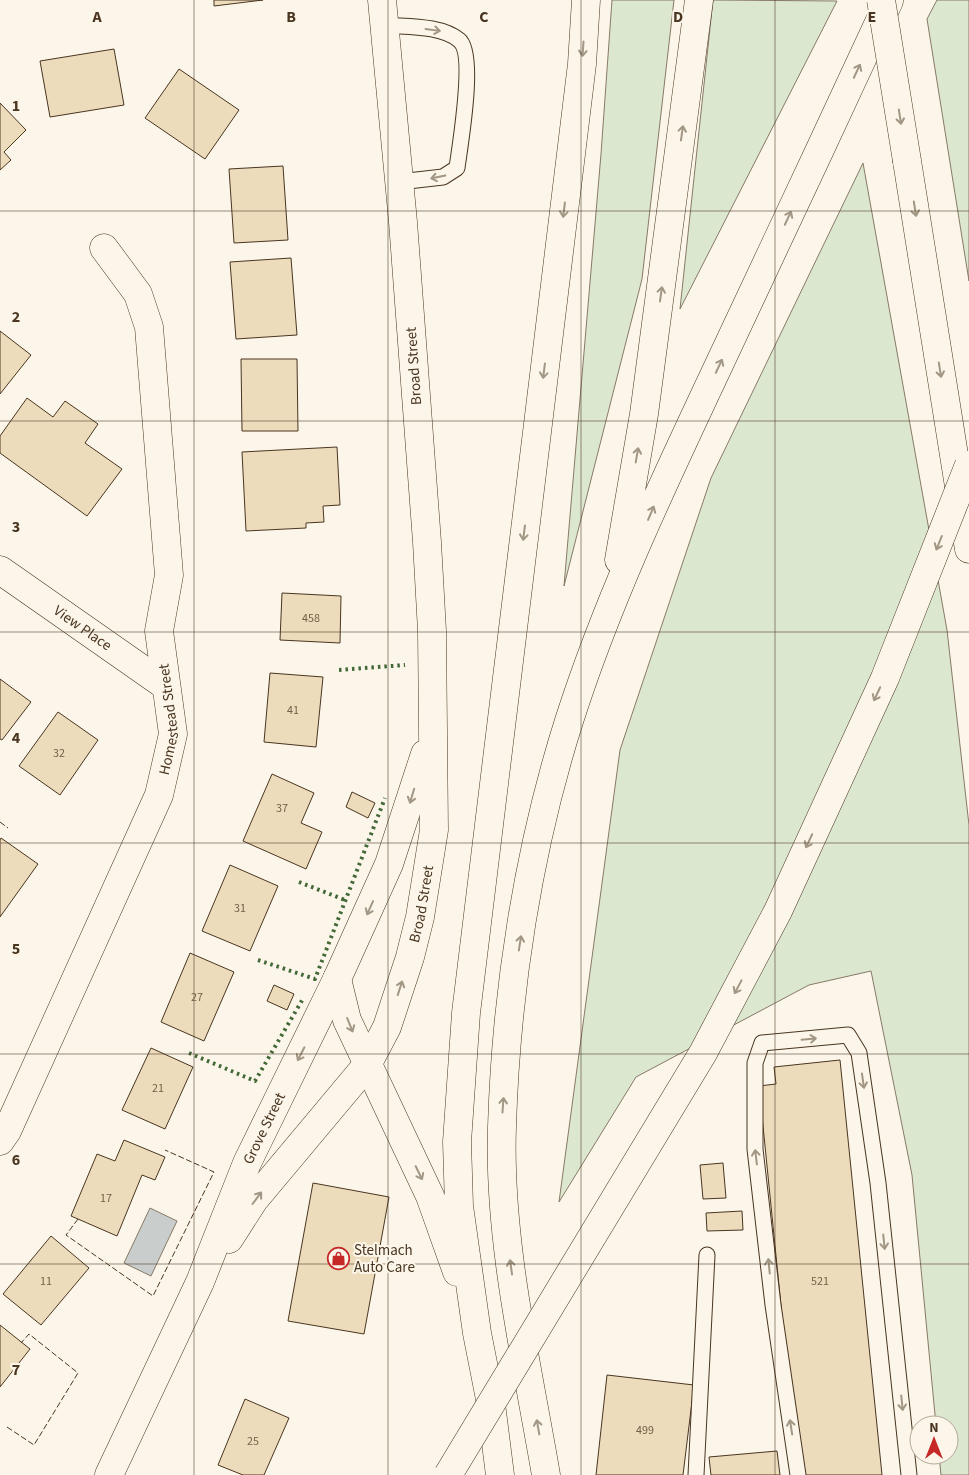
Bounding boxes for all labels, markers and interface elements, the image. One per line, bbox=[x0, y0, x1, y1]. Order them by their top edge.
text: A bbox=[91, 6, 102, 28]
text: B bbox=[286, 6, 296, 28]
text: C bbox=[479, 6, 489, 28]
text: D bbox=[673, 6, 683, 28]
text: E bbox=[868, 6, 876, 28]
one-way arrow bbox=[425, 26, 441, 36]
one-way arrow bbox=[578, 40, 588, 56]
one-way arrow bbox=[852, 64, 862, 79]
text: 1 bbox=[12, 95, 20, 117]
one-way arrow bbox=[896, 109, 906, 125]
one-way arrow bbox=[677, 125, 687, 141]
one-way arrow bbox=[431, 172, 447, 182]
one-way arrow bbox=[910, 201, 920, 217]
one-way arrow bbox=[559, 202, 569, 218]
one-way arrow bbox=[783, 211, 793, 226]
one-way arrow bbox=[656, 286, 666, 302]
text: 2 bbox=[12, 306, 20, 328]
street label: Broad Street bbox=[401, 326, 427, 406]
one-way arrow bbox=[714, 358, 724, 373]
one-way arrow bbox=[936, 361, 946, 377]
one-way arrow bbox=[539, 363, 549, 379]
one-way arrow bbox=[633, 447, 643, 463]
one-way arrow bbox=[646, 506, 656, 521]
text: 3 bbox=[12, 516, 20, 538]
one-way arrow bbox=[519, 524, 529, 540]
one-way arrow bbox=[933, 535, 943, 550]
street label: View Place bbox=[49, 600, 116, 656]
house number: 458 bbox=[302, 610, 320, 627]
street label: Homestead Street bbox=[153, 663, 184, 777]
one-way arrow bbox=[872, 686, 882, 701]
house number: 41 bbox=[287, 702, 299, 719]
text: 4 bbox=[12, 727, 21, 749]
house number: 32 bbox=[53, 745, 65, 762]
one-way arrow bbox=[407, 788, 417, 804]
house number: 37 bbox=[276, 800, 288, 817]
one-way arrow bbox=[804, 834, 814, 849]
street label: Broad Street bbox=[403, 864, 439, 945]
house number: 31 bbox=[234, 900, 246, 917]
one-way arrow bbox=[364, 900, 374, 915]
one-way arrow bbox=[516, 936, 526, 952]
text: 5 bbox=[12, 938, 20, 960]
one-way arrow bbox=[732, 979, 742, 994]
one-way arrow bbox=[395, 980, 405, 996]
house number: 27 bbox=[191, 989, 203, 1006]
one-way arrow bbox=[346, 1017, 355, 1033]
one-way arrow bbox=[801, 1034, 817, 1044]
one-way arrow bbox=[296, 1046, 305, 1061]
one-way arrow bbox=[858, 1072, 868, 1088]
house number: 21 bbox=[152, 1080, 164, 1097]
street label: Grove Street bbox=[238, 1089, 290, 1168]
one-way arrow bbox=[499, 1097, 508, 1113]
text: 6 bbox=[12, 1149, 20, 1171]
one-way arrow bbox=[751, 1149, 761, 1165]
one-way arrow bbox=[415, 1165, 424, 1180]
house number: 17 bbox=[100, 1190, 112, 1207]
one-way arrow bbox=[252, 1191, 262, 1205]
one-way arrow bbox=[879, 1233, 889, 1249]
place label: Stelmach Auto Care bbox=[354, 1240, 415, 1278]
shop icon: Stelmach Auto Care bbox=[326, 1247, 350, 1271]
one-way arrow bbox=[764, 1258, 774, 1274]
one-way arrow bbox=[506, 1259, 516, 1275]
house number: 11 bbox=[40, 1273, 52, 1290]
house number: 521 bbox=[811, 1273, 829, 1290]
text: 7 bbox=[12, 1359, 20, 1381]
one-way arrow bbox=[897, 1395, 906, 1411]
north arrow bbox=[909, 1415, 959, 1465]
text: N bbox=[929, 1418, 939, 1438]
one-way arrow bbox=[533, 1419, 543, 1435]
one-way arrow bbox=[786, 1419, 796, 1435]
house number: 499 bbox=[636, 1422, 654, 1439]
house number: 25 bbox=[247, 1433, 259, 1450]

